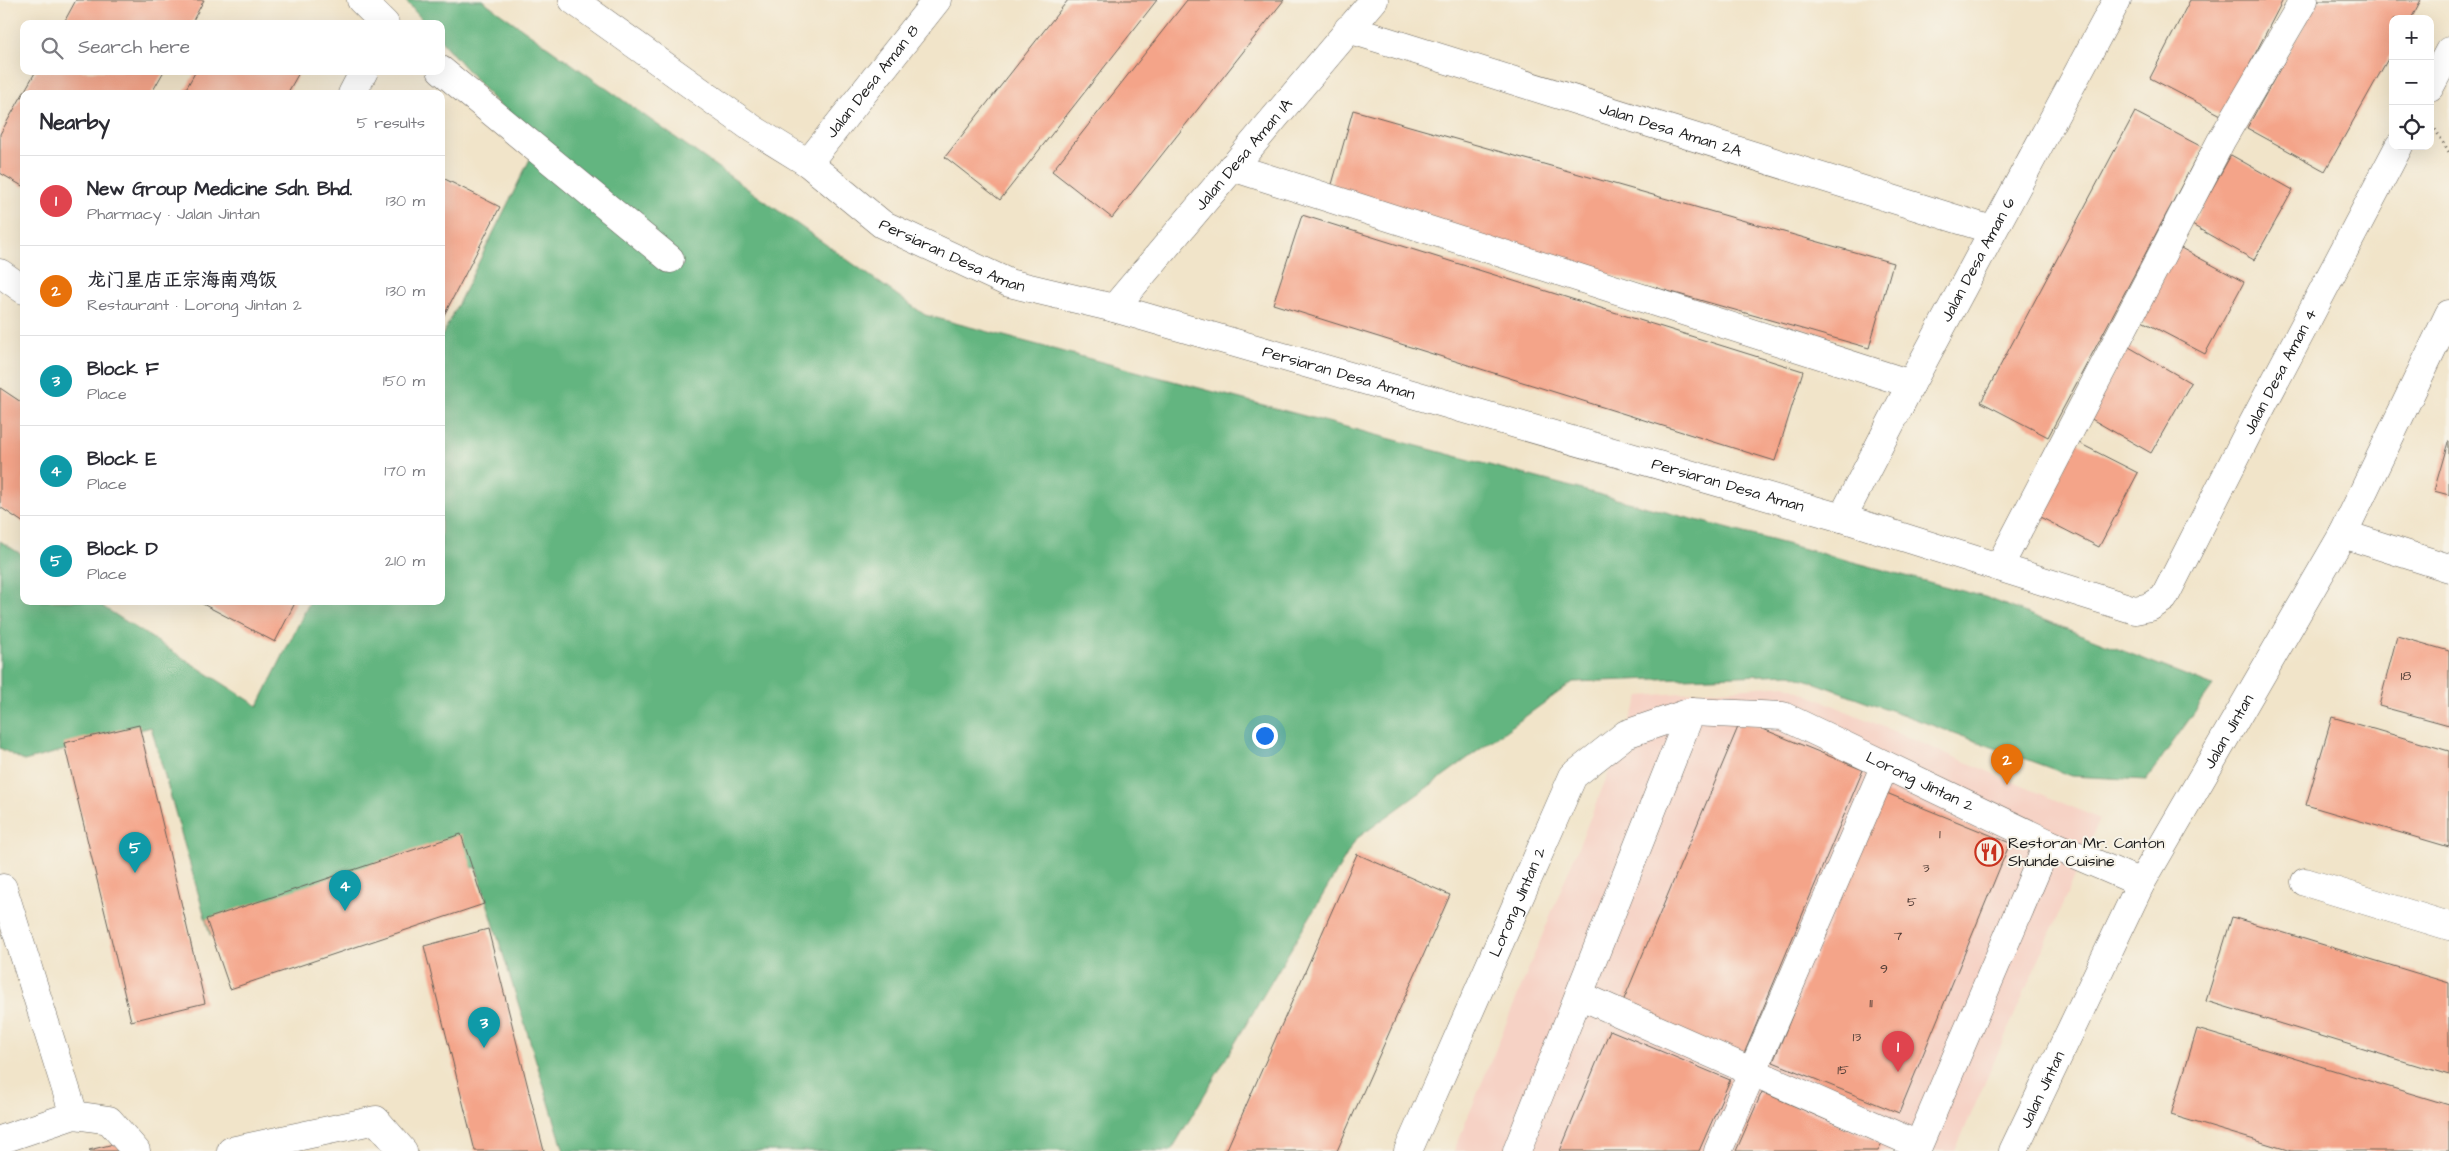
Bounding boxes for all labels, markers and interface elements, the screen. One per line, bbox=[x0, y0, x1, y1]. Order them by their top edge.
map controls bbox=[2389, 15, 2434, 150]
button: + bbox=[2389, 15, 2434, 60]
search box bbox=[20, 20, 445, 75]
street label: Jalan Desa Aman 8 bbox=[821, 20, 924, 143]
icon: search bbox=[38, 34, 66, 62]
text: Search here bbox=[78, 34, 190, 61]
button: − bbox=[2389, 60, 2434, 105]
street label: Jalan Desa Aman 1A bbox=[1190, 94, 1297, 215]
street label: Jalan Desa Aman 2A bbox=[1597, 97, 1745, 162]
button: locate bbox=[2389, 105, 2434, 150]
text: Nearby bbox=[40, 108, 110, 137]
text: 5 results bbox=[357, 112, 425, 134]
text: New Group Medicine Sdn. Bhd. bbox=[87, 176, 352, 203]
text: 1 bbox=[55, 190, 57, 212]
text: 130 m bbox=[386, 190, 425, 212]
street label: Jalan Desa Aman 6 bbox=[1935, 193, 2020, 326]
text: Pharmacy · Jalan Jintan bbox=[87, 203, 260, 225]
street label: Persiaran Desa Aman bbox=[875, 213, 1027, 297]
text: 龙门星店正宗海南鸡饭 bbox=[87, 267, 277, 294]
text: 2 bbox=[51, 280, 61, 302]
text: 130 m bbox=[386, 280, 425, 302]
text: Restaurant · Lorong Jintan 2 bbox=[87, 294, 302, 316]
street label: Jalan Desa Aman 4 bbox=[2238, 305, 2322, 438]
street label: Persiaran Desa Aman bbox=[1260, 340, 1418, 405]
text: Block F bbox=[87, 356, 159, 383]
text: 3 bbox=[52, 370, 60, 392]
text: 150 m bbox=[383, 370, 425, 392]
text: Place bbox=[87, 383, 127, 405]
text: Block E bbox=[87, 446, 157, 473]
street label: Persiaran Desa Aman bbox=[1649, 453, 1807, 518]
text: 4 bbox=[51, 460, 61, 482]
text: 170 m bbox=[384, 460, 425, 482]
text: Place bbox=[87, 473, 127, 495]
text: Block D bbox=[87, 536, 158, 563]
text: 5 bbox=[50, 550, 62, 572]
text: 210 m bbox=[385, 550, 425, 572]
text: Place bbox=[87, 563, 127, 585]
house number: 18 bbox=[2401, 666, 2411, 686]
street label: Jalan Jintan bbox=[2198, 690, 2259, 773]
your location bbox=[1252, 723, 1278, 749]
pin: 2 bbox=[1991, 744, 2023, 785]
street label: Lorong Jintan 2 bbox=[1862, 746, 1978, 817]
house number: 1 bbox=[1939, 824, 1941, 844]
pin: 5 bbox=[119, 832, 151, 873]
place label: Restoran Mr. Canton Shunde Cuisine bbox=[2008, 832, 2165, 872]
restaurant icon: Restoran Mr. Canton Shunde Cuisine bbox=[1974, 837, 2004, 867]
street label: Lorong Jintan 2 bbox=[1484, 844, 1551, 960]
house number: 3 bbox=[1922, 858, 1930, 878]
pin: 4 bbox=[329, 870, 361, 911]
house number: 5 bbox=[1907, 892, 1917, 912]
house number: 7 bbox=[1894, 926, 1903, 946]
house number: 9 bbox=[1880, 959, 1888, 979]
house number: 11 bbox=[1869, 993, 1873, 1013]
pin: 3 bbox=[468, 1007, 500, 1048]
house number: 13 bbox=[1853, 1027, 1861, 1047]
pin: 1 bbox=[1882, 1031, 1914, 1072]
street label: Jalan Jintan bbox=[2014, 1047, 2070, 1132]
house number: 15 bbox=[1837, 1060, 1849, 1080]

